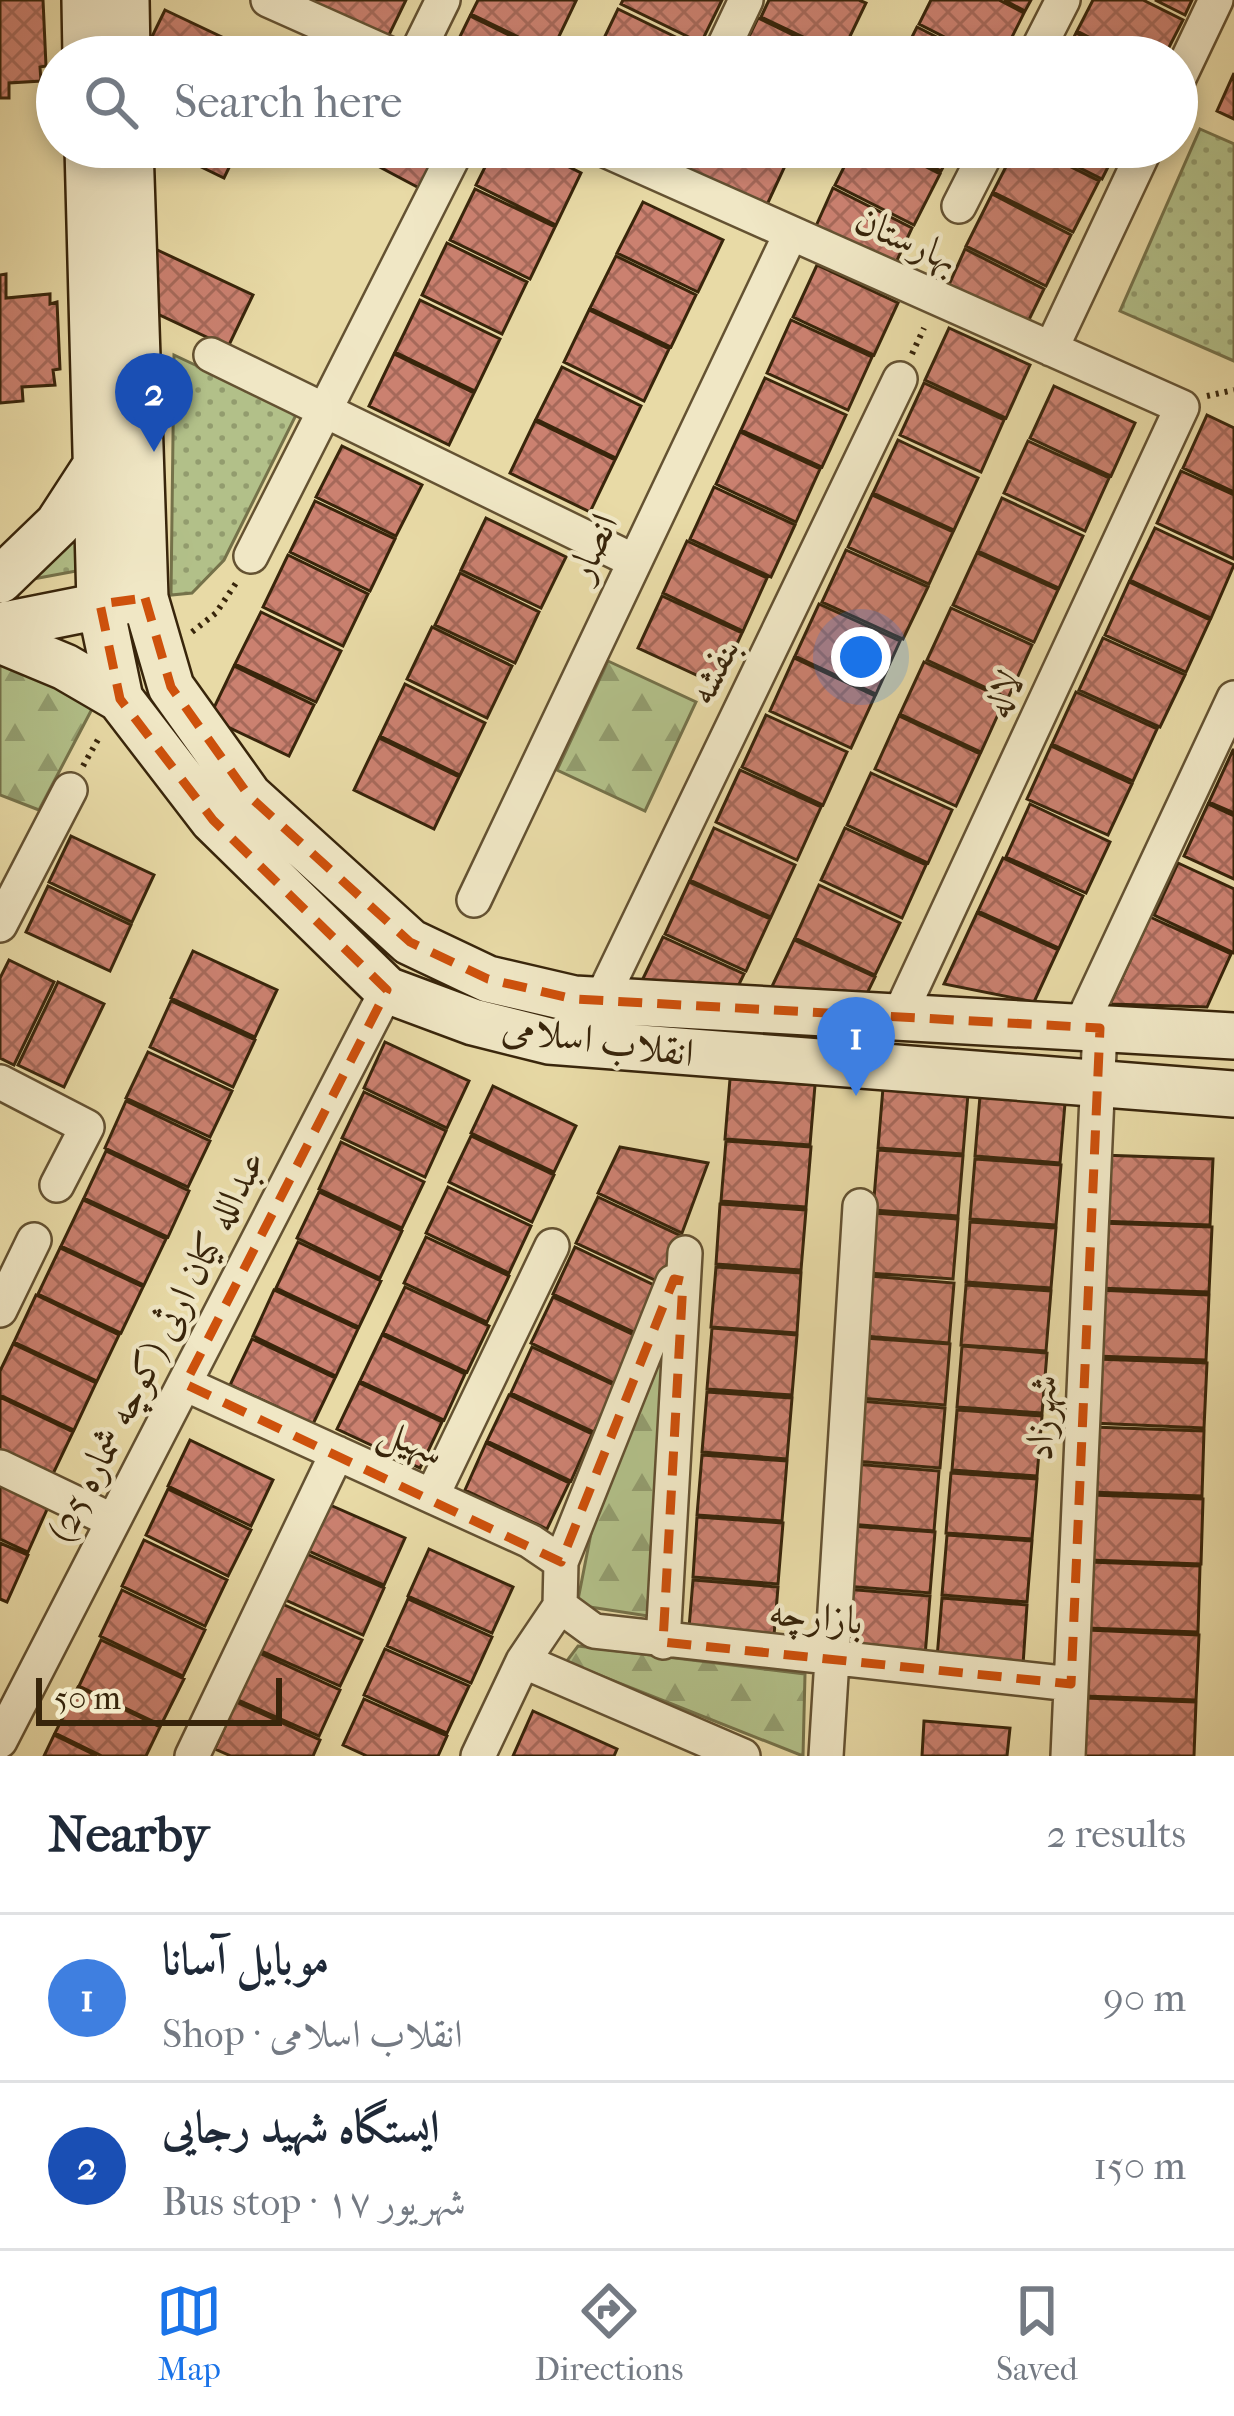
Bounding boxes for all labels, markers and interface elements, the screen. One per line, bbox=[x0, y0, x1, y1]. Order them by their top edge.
search box bbox=[36, 36, 1198, 168]
icon: search bbox=[78, 69, 144, 135]
text: Search here bbox=[174, 76, 402, 129]
street label: بهارستان bbox=[847, 196, 966, 284]
pin: 2 bbox=[115, 353, 193, 452]
street label: انصار bbox=[555, 506, 627, 591]
your location bbox=[831, 627, 891, 687]
street label: بنفشه bbox=[677, 630, 749, 712]
street label: لاله bbox=[972, 663, 1034, 725]
pin: 1 bbox=[817, 997, 895, 1096]
street label: انقلاب اسلامی bbox=[499, 1004, 697, 1076]
street label: عبدالله کیان ارثی (کوچه شماره 25) bbox=[37, 1142, 278, 1551]
street label: شهرزاد bbox=[1016, 1374, 1068, 1462]
street label: سهیل bbox=[371, 1407, 452, 1479]
street label: بازارچه bbox=[766, 1588, 865, 1647]
scale bar bbox=[36, 1672, 282, 1725]
text: 50 m bbox=[54, 1679, 121, 1718]
text: Nearby bbox=[48, 1804, 209, 1864]
text: 2 results bbox=[1047, 1811, 1186, 1857]
text: موبایل آسانا bbox=[162, 1933, 329, 1986]
text: 1 bbox=[80, 1975, 94, 2021]
text: 90 m bbox=[1103, 1975, 1186, 2021]
text: Shop · انقلاب اسلامی bbox=[162, 2011, 463, 2057]
text: ایستگاه شهید رجایی bbox=[162, 2101, 440, 2154]
text: 2 bbox=[77, 2143, 97, 2189]
text: 150 m bbox=[1093, 2143, 1186, 2189]
text: Bus stop · ۱۷ شهریور bbox=[162, 2179, 466, 2225]
tab: Map bbox=[156, 2278, 222, 2389]
tab: Directions bbox=[535, 2278, 683, 2389]
tab: Saved bbox=[996, 2278, 1078, 2389]

